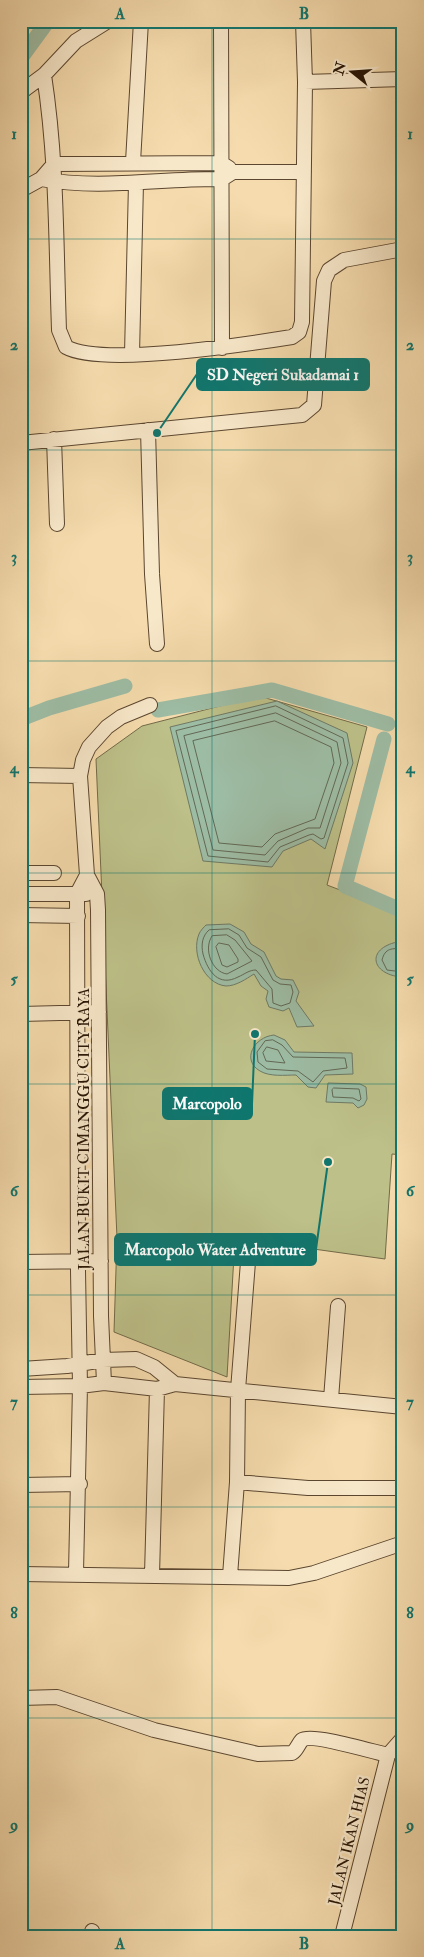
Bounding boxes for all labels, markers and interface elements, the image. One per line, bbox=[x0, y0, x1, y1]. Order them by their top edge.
text: A bbox=[114, 4, 126, 24]
text: B bbox=[299, 4, 309, 24]
north arrow bbox=[326, 48, 376, 98]
text: N bbox=[330, 59, 350, 78]
text: 1 bbox=[11, 124, 17, 144]
text: 1 bbox=[407, 124, 413, 144]
text: 2 bbox=[10, 335, 18, 355]
text: 2 bbox=[406, 335, 414, 355]
callout: SD Negeri Sukadamai 1 bbox=[197, 359, 369, 390]
text: SD Negeri Sukadamai 1 bbox=[207, 365, 359, 386]
text: 3 bbox=[11, 547, 17, 567]
text: 3 bbox=[407, 547, 413, 567]
text: 4 bbox=[9, 758, 20, 778]
text: 4 bbox=[405, 758, 416, 778]
text: 5 bbox=[10, 969, 18, 989]
text: 5 bbox=[406, 969, 414, 989]
street label: JALAN BUKIT CIMANGGU CITY RAYA bbox=[75, 987, 95, 1271]
callout: Marcopolo bbox=[163, 1088, 252, 1119]
text: Marcopolo bbox=[171, 1094, 242, 1115]
text: 6 bbox=[10, 1181, 20, 1201]
text: 6 bbox=[406, 1181, 416, 1201]
callout: Marcopolo Water Adventure bbox=[115, 1234, 316, 1265]
text: Marcopolo Water Adventure bbox=[123, 1240, 306, 1261]
text: 7 bbox=[10, 1392, 18, 1412]
text: 7 bbox=[406, 1392, 414, 1412]
text: 8 bbox=[10, 1603, 18, 1623]
text: 8 bbox=[406, 1603, 414, 1623]
street label: JALAN IKAN HIAS bbox=[324, 1775, 376, 1909]
text: 9 bbox=[8, 1815, 18, 1835]
text: 9 bbox=[404, 1815, 414, 1835]
text: A bbox=[114, 1934, 126, 1954]
text: B bbox=[299, 1934, 309, 1954]

